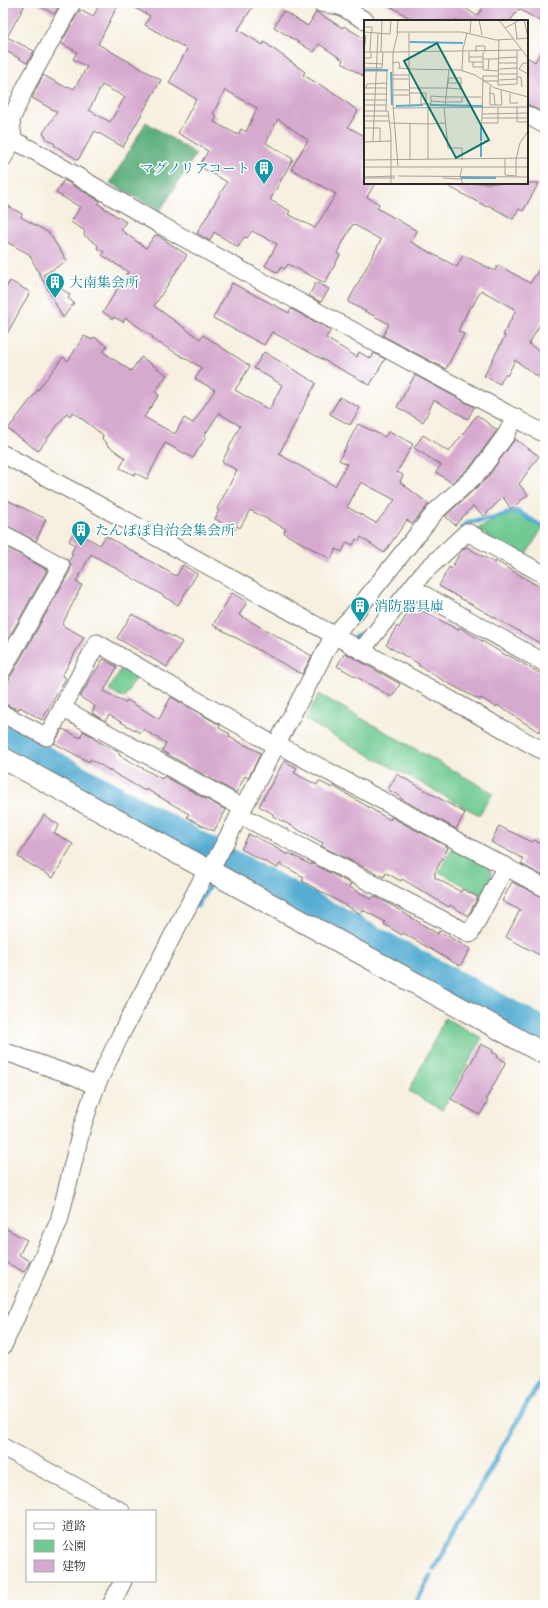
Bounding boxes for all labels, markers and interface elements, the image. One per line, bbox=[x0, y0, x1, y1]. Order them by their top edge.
inset map bbox=[364, 20, 528, 184]
building icon: マグノリアコート bbox=[253, 157, 275, 185]
place label: マグノリアコート bbox=[140, 160, 250, 177]
building icon: 大南集会所 bbox=[44, 271, 66, 299]
place label: 大南集会所 bbox=[69, 274, 139, 291]
building icon: たんぽぽ自治会集会所 bbox=[70, 519, 92, 547]
place label: たんぽぽ自治会集会所 bbox=[95, 522, 235, 539]
building icon: 消防器具庫 bbox=[349, 595, 371, 623]
place label: 消防器具庫 bbox=[374, 598, 444, 615]
legend bbox=[26, 1510, 156, 1582]
text: 道路 bbox=[62, 1519, 86, 1533]
text: 公園 bbox=[62, 1539, 86, 1553]
text: 建物 bbox=[62, 1559, 86, 1573]

